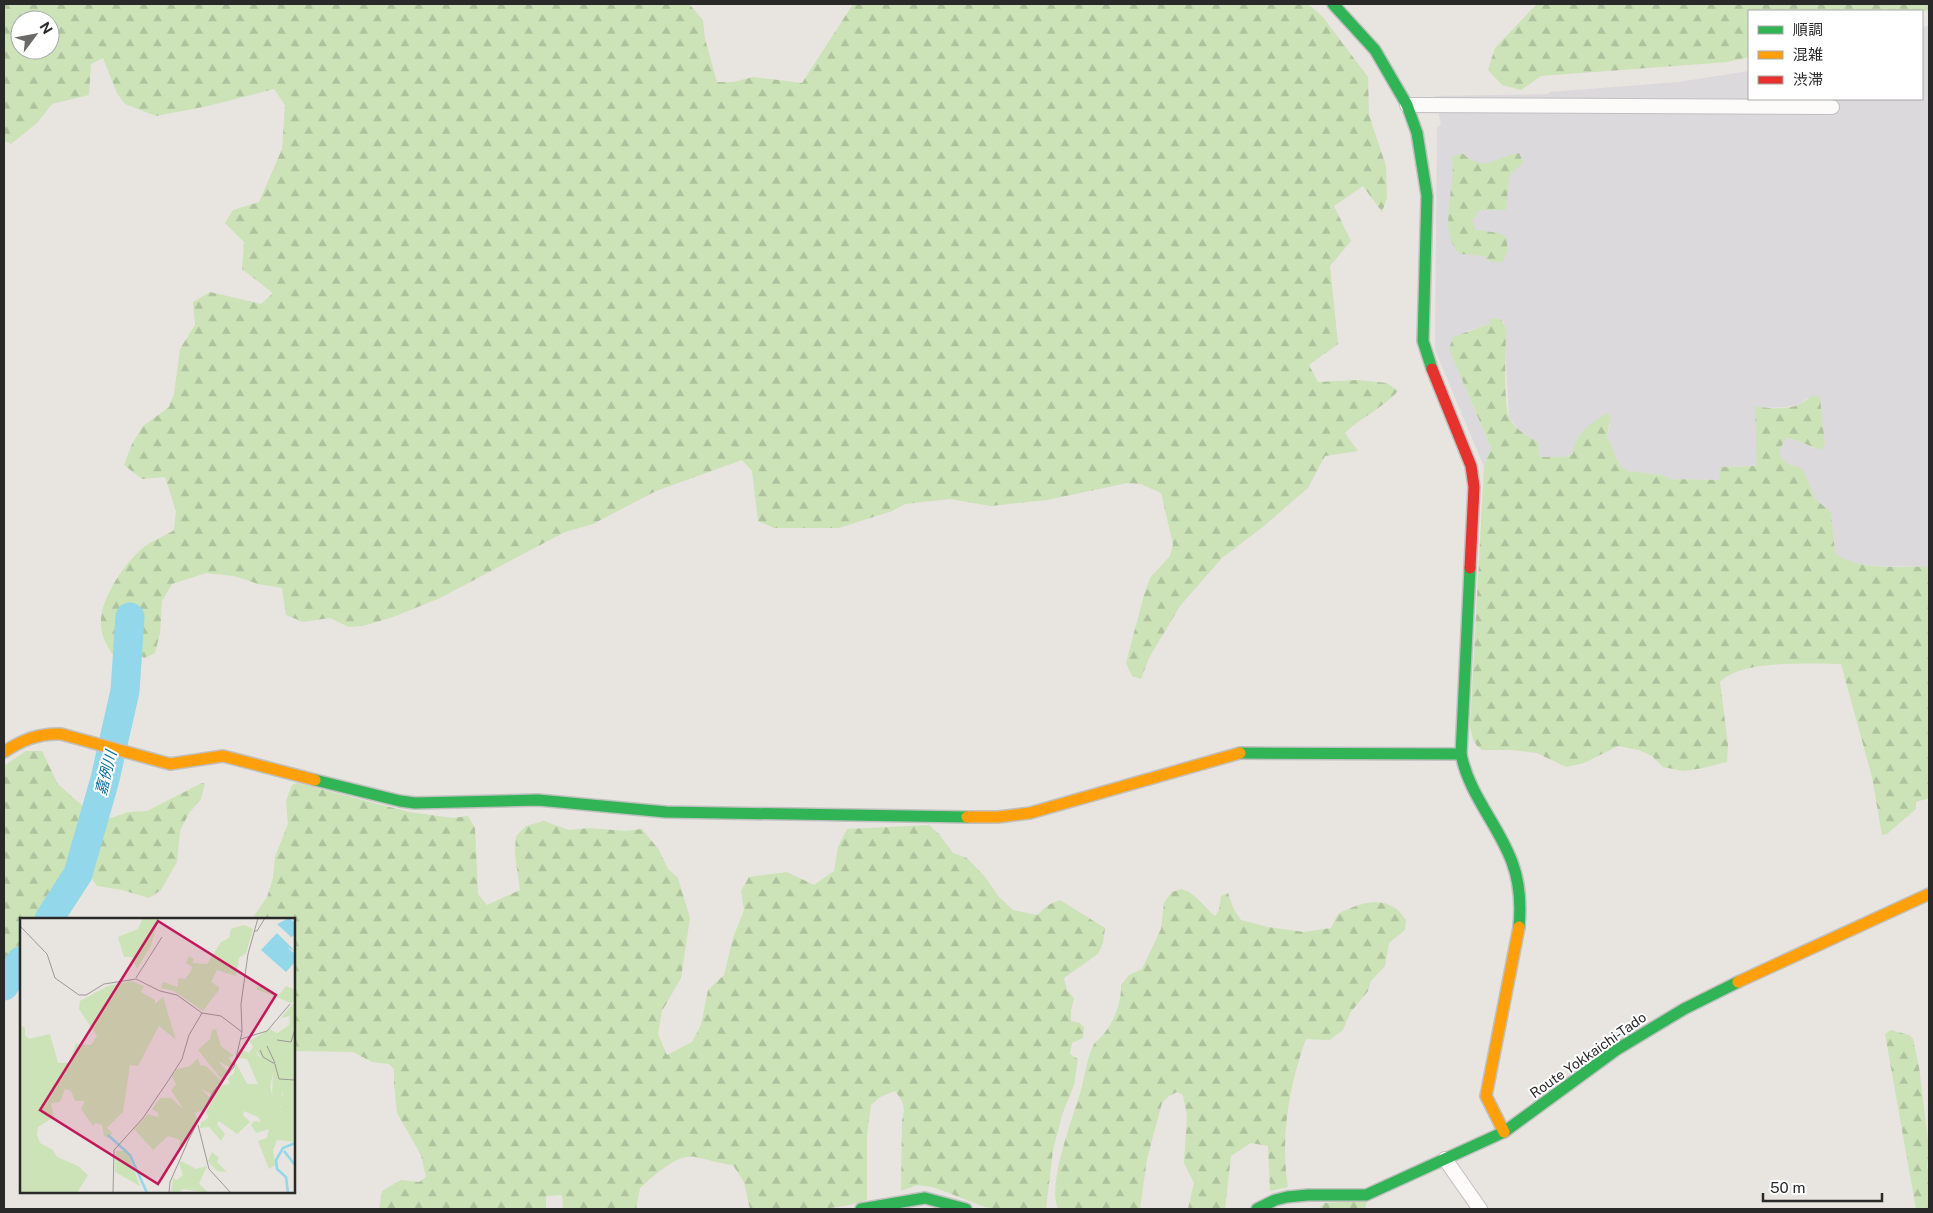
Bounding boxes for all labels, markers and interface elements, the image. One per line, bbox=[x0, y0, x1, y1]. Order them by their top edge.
north arrow bbox=[10, 10, 60, 60]
legend bbox=[1748, 10, 1923, 100]
text: N bbox=[36, 19, 56, 37]
text: 順調 bbox=[1793, 21, 1823, 38]
text: 混雑 bbox=[1793, 46, 1823, 63]
text: 渋滞 bbox=[1793, 71, 1823, 88]
water label: 嘉例川 bbox=[92, 747, 120, 797]
inset map bbox=[20, 918, 295, 1193]
street label: Route Yokkaichi-Tado bbox=[1527, 1009, 1649, 1101]
scale bar bbox=[1763, 1170, 1882, 1202]
text: 50 m bbox=[1770, 1179, 1805, 1196]

